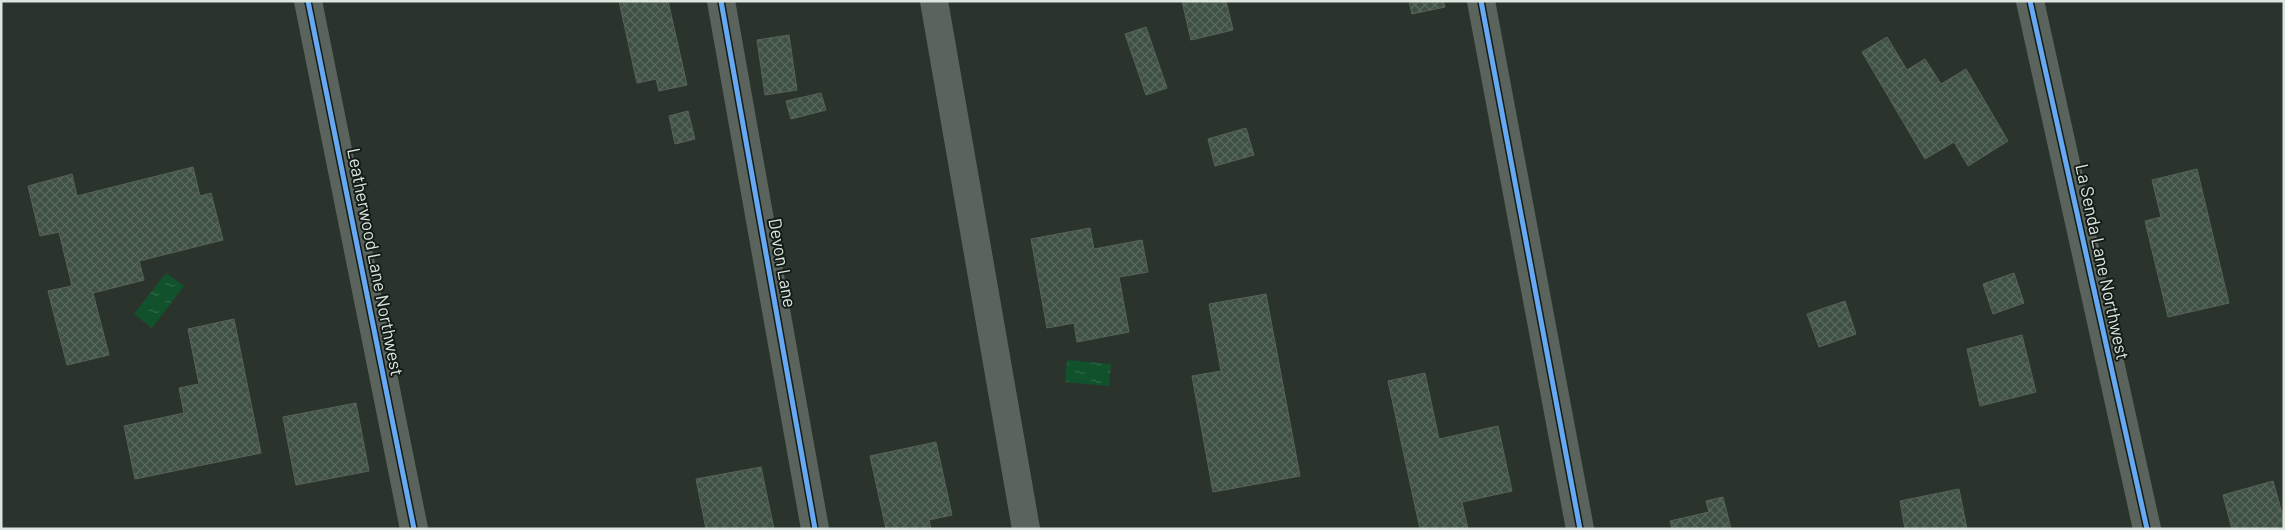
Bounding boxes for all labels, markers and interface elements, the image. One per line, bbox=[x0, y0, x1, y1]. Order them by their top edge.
street label: Leatherwood Lane Northwest bbox=[343, 146, 409, 378]
street label: La Senda Lane Northwest bbox=[2071, 162, 2134, 362]
street label: Devon Lane bbox=[764, 216, 802, 309]

